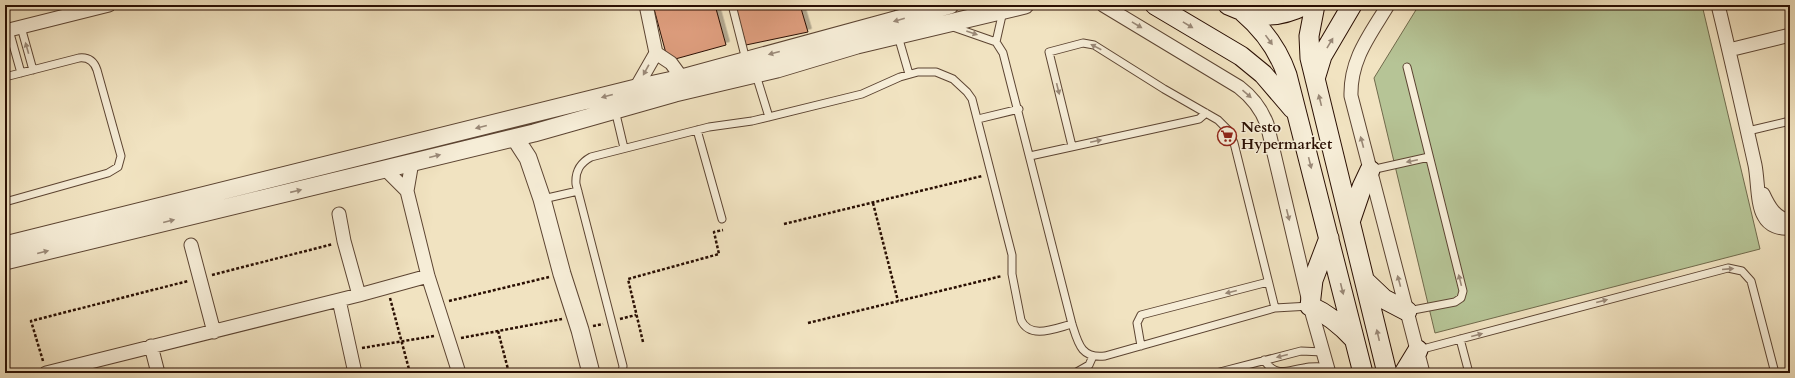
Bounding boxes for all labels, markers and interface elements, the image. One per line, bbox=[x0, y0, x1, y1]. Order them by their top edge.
one-way arrow bbox=[893, 17, 906, 23]
one-way arrow bbox=[1183, 21, 1193, 29]
one-way arrow bbox=[1131, 22, 1143, 29]
one-way arrow bbox=[966, 31, 978, 37]
one-way arrow bbox=[1265, 35, 1273, 45]
one-way arrow bbox=[1326, 37, 1333, 49]
one-way arrow bbox=[24, 42, 30, 54]
one-way arrow bbox=[1090, 44, 1102, 50]
one-way arrow bbox=[767, 50, 779, 56]
one-way arrow bbox=[643, 64, 650, 76]
one-way arrow bbox=[1055, 84, 1061, 96]
one-way arrow bbox=[1242, 89, 1252, 98]
one-way arrow bbox=[601, 93, 613, 99]
one-way arrow bbox=[1317, 94, 1323, 106]
place label: Nesto Hypermarket bbox=[1241, 117, 1333, 154]
one-way arrow bbox=[475, 125, 487, 131]
supermarket icon: Nesto Hypermarket bbox=[1216, 125, 1238, 147]
one-way arrow bbox=[1359, 136, 1365, 148]
one-way arrow bbox=[1090, 138, 1102, 144]
one-way arrow bbox=[429, 153, 442, 159]
one-way arrow bbox=[1307, 157, 1313, 169]
one-way arrow bbox=[1406, 158, 1418, 164]
one-way arrow bbox=[290, 188, 302, 194]
one-way arrow bbox=[1286, 209, 1292, 221]
one-way arrow bbox=[163, 218, 175, 224]
one-way arrow bbox=[37, 248, 49, 254]
one-way arrow bbox=[1722, 265, 1734, 272]
one-way arrow bbox=[1457, 273, 1463, 286]
one-way arrow bbox=[1396, 275, 1402, 287]
one-way arrow bbox=[1339, 283, 1345, 295]
one-way arrow bbox=[1224, 289, 1236, 295]
one-way arrow bbox=[1596, 298, 1608, 304]
one-way arrow bbox=[1374, 329, 1380, 341]
one-way arrow bbox=[1471, 332, 1483, 338]
one-way arrow bbox=[1276, 353, 1288, 359]

